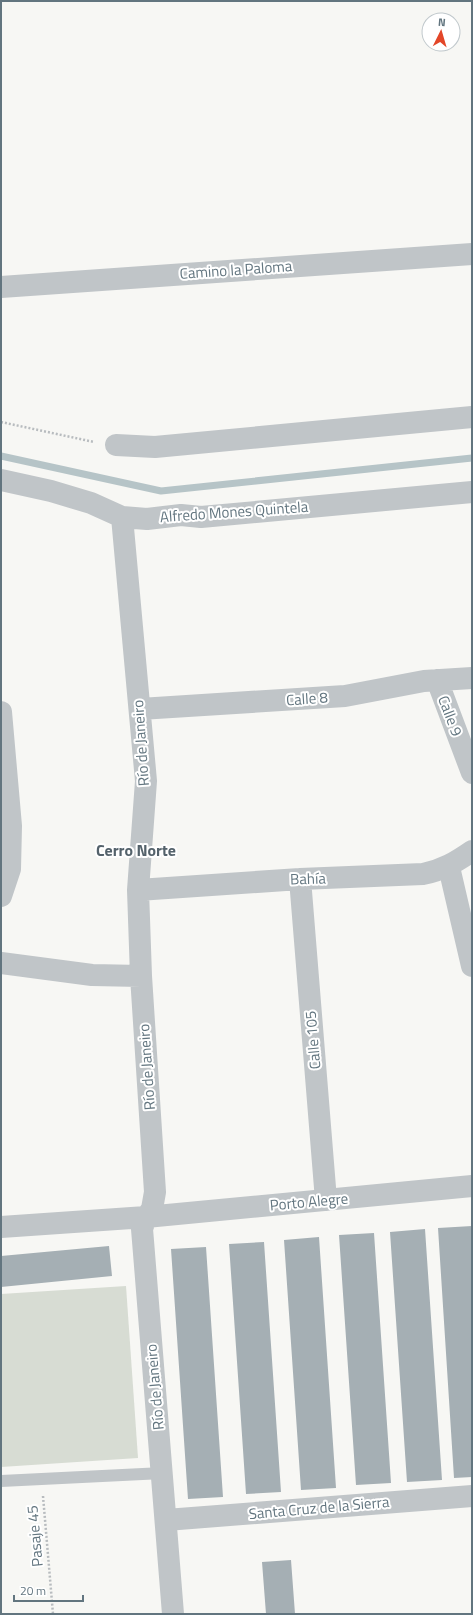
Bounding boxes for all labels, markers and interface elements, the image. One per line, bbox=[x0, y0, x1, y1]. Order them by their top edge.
north arrow bbox=[421, 12, 461, 52]
text: N bbox=[437, 14, 446, 30]
street label: Camino la Paloma bbox=[179, 254, 294, 285]
street label: Alfredo Mones Quintela bbox=[159, 495, 309, 528]
street label: Calle 8 bbox=[285, 686, 329, 711]
street label: Calle 9 bbox=[432, 692, 469, 739]
street label: Río de Janeiro bbox=[126, 699, 155, 787]
district label: Cerro Norte bbox=[96, 838, 176, 862]
street label: Bahía bbox=[290, 866, 327, 891]
street label: Calle 105 bbox=[298, 1010, 327, 1070]
street label: Río de Janeiro bbox=[132, 1023, 161, 1111]
street label: Porto Alegre bbox=[269, 1187, 349, 1216]
street label: Río de Janeiro bbox=[139, 1343, 170, 1431]
street label: Santa Cruz de la Sierra bbox=[248, 1490, 391, 1525]
street label: Pasaje 45 bbox=[20, 1504, 49, 1568]
scale bar bbox=[14, 1577, 83, 1603]
text: 20 m bbox=[20, 1581, 46, 1600]

